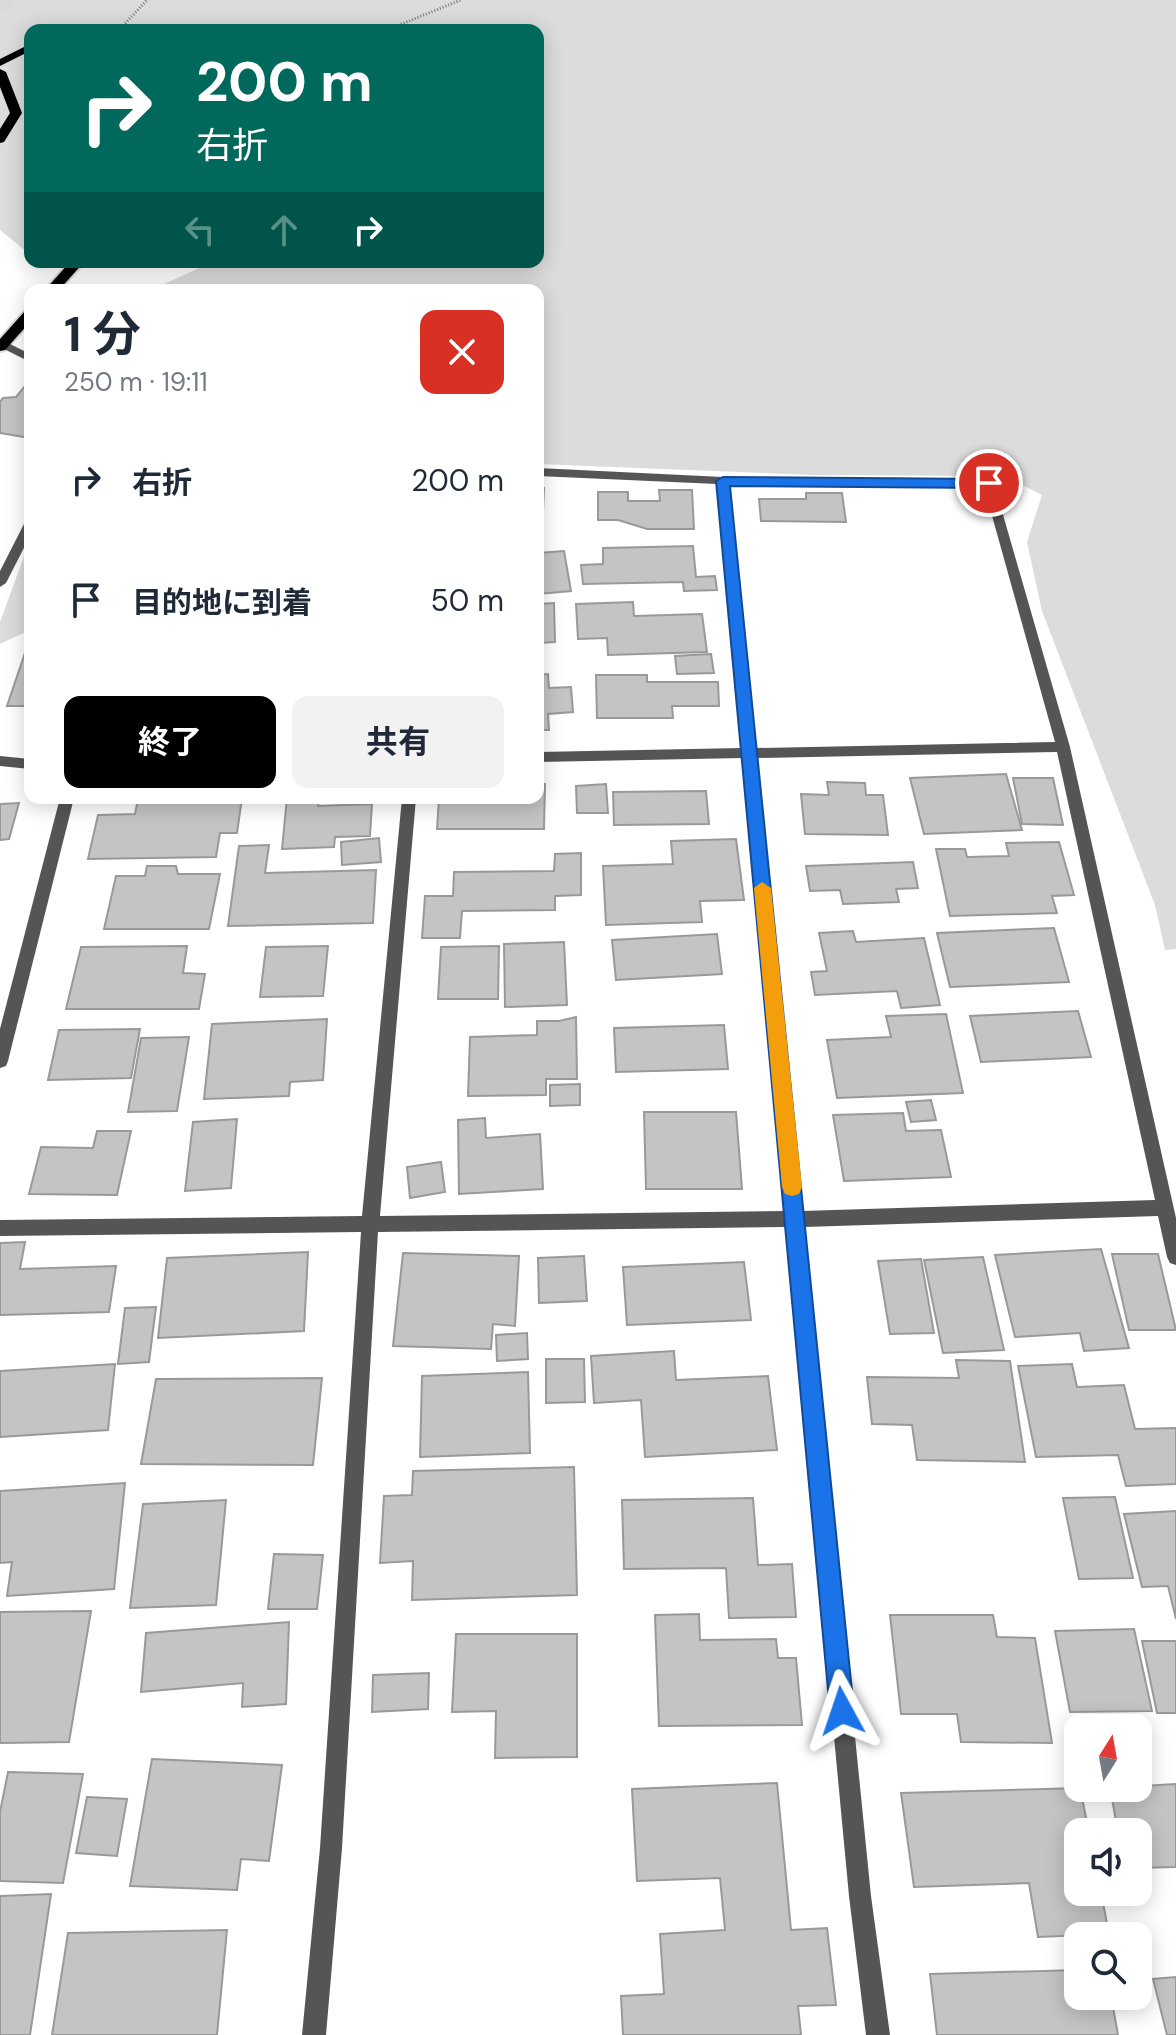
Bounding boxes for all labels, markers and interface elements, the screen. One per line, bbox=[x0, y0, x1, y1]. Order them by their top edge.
text: 200 m bbox=[196, 45, 373, 118]
icon: right bbox=[64, 56, 168, 160]
text: 右折 bbox=[196, 122, 268, 169]
icon: left bbox=[178, 208, 222, 252]
icon: ahead bbox=[262, 208, 306, 252]
icon: right bbox=[346, 208, 390, 252]
text: 1 分 bbox=[64, 303, 141, 366]
button: close bbox=[420, 310, 504, 394]
text: 250 m · 19:11 bbox=[64, 365, 208, 399]
pin bbox=[955, 449, 1023, 517]
icon: right bbox=[64, 458, 108, 502]
text: 200 m bbox=[411, 461, 504, 500]
icon: arrive bbox=[967, 461, 1011, 505]
text: 右折 bbox=[132, 463, 192, 502]
icon: arrive bbox=[64, 578, 108, 622]
text: 50 m bbox=[430, 581, 504, 620]
text: 目的地に到着 bbox=[132, 583, 312, 622]
button: 終了 bbox=[64, 696, 276, 788]
button: 共有 bbox=[292, 696, 504, 788]
position arrow bbox=[800, 1669, 884, 1753]
north arrow bbox=[1064, 1714, 1152, 1802]
map controls bbox=[1064, 1714, 1152, 2010]
button: sound bbox=[1064, 1818, 1152, 1906]
button: search bbox=[1064, 1922, 1152, 2010]

